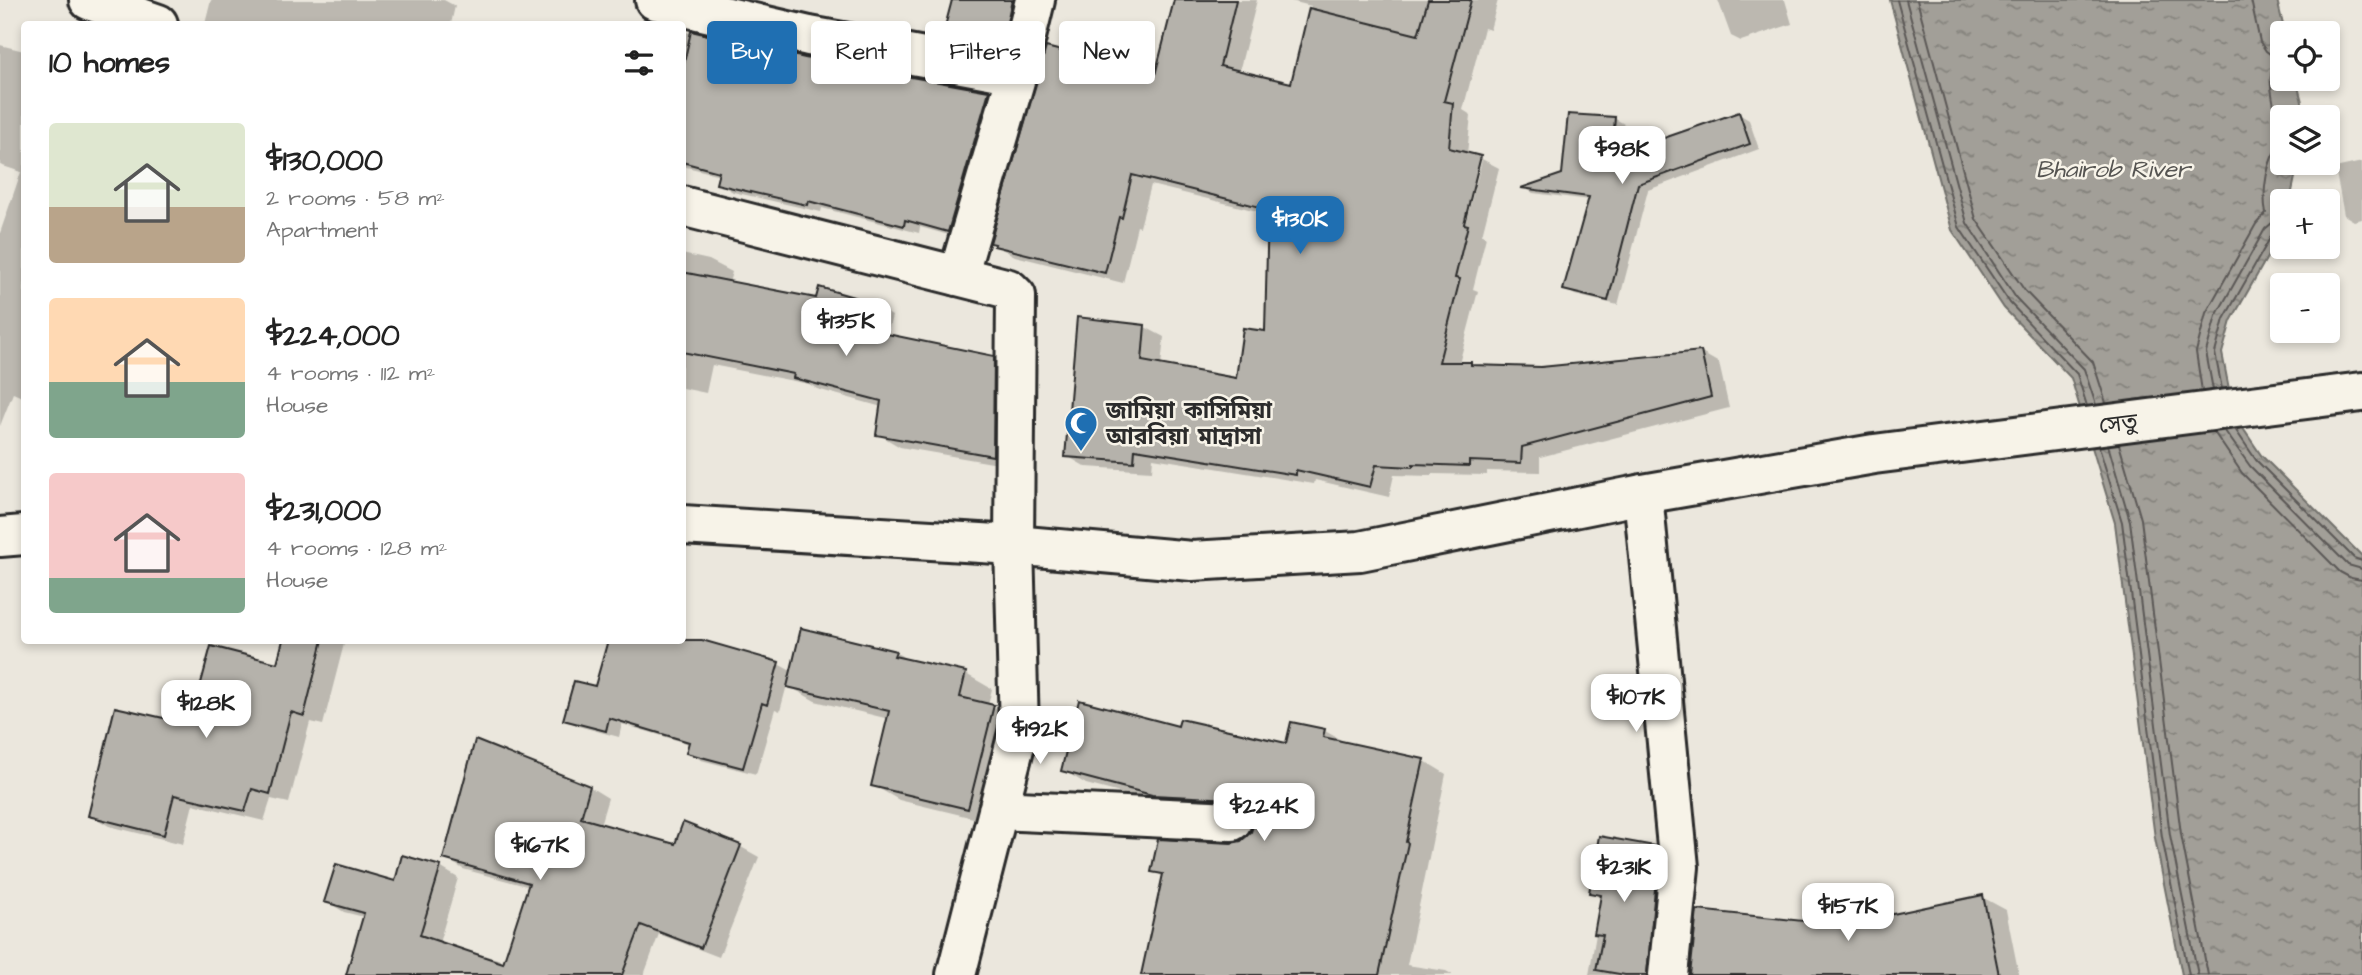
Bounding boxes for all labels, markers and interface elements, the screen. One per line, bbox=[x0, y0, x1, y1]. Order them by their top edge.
chip: Buy bbox=[707, 21, 797, 84]
chip: Rent bbox=[811, 21, 911, 84]
chip: Filters bbox=[925, 21, 1045, 84]
chip: New bbox=[1059, 21, 1155, 84]
map controls bbox=[2270, 21, 2340, 343]
button: locate bbox=[2270, 21, 2340, 91]
text: 10 homes bbox=[49, 42, 170, 84]
icon: filters bbox=[620, 44, 658, 82]
button: layers bbox=[2270, 105, 2340, 175]
pin: $98K bbox=[1581, 127, 1663, 186]
text: $98K bbox=[1595, 133, 1649, 165]
text: $130,000 bbox=[266, 140, 383, 182]
icon: home bbox=[105, 151, 189, 235]
water label: Bhairob River bbox=[2036, 153, 2193, 187]
text: 2 rooms · 58 m² bbox=[266, 182, 445, 214]
button: + bbox=[2270, 189, 2340, 259]
pin: $130K bbox=[1251, 196, 1349, 256]
text: $130K bbox=[1272, 203, 1328, 235]
text: Apartment bbox=[266, 214, 378, 246]
button: − bbox=[2270, 273, 2340, 343]
pin: $135K bbox=[797, 298, 895, 358]
text: $135K bbox=[817, 305, 875, 337]
text: $224,000 bbox=[266, 315, 400, 357]
icon: home bbox=[105, 326, 189, 410]
text: 4 rooms · 112 m² bbox=[266, 357, 435, 389]
text: House bbox=[266, 389, 329, 421]
place label: জামিয়া কাসিমিয়া আরবিয়া মাদ্রাসা bbox=[1105, 395, 1273, 453]
mosque icon: জামিয়া কাসিমিয়া আরবিয়া মাদ্রাসা bbox=[1062, 404, 1100, 453]
street label: সেতু bbox=[2097, 406, 2140, 442]
text: $231,000 bbox=[266, 490, 381, 532]
icon: home bbox=[105, 501, 189, 585]
text: 4 rooms · 128 m² bbox=[266, 532, 447, 564]
text: House bbox=[266, 564, 329, 596]
pin: $107K bbox=[1587, 674, 1685, 734]
pin: $128K bbox=[157, 680, 255, 740]
text: $107K bbox=[1607, 681, 1665, 713]
text: $128K bbox=[177, 687, 235, 719]
pin: $192K bbox=[991, 706, 1089, 766]
text: $192K bbox=[1012, 713, 1068, 745]
pin: $224K bbox=[1215, 784, 1313, 843]
text: $224K bbox=[1230, 790, 1298, 822]
pin: $167K bbox=[491, 822, 589, 882]
text: $167K bbox=[511, 829, 569, 861]
pin: $231K bbox=[1575, 844, 1673, 904]
text: $231K bbox=[1597, 851, 1651, 883]
pin: $157K bbox=[1799, 884, 1897, 943]
text: $157K bbox=[1818, 890, 1878, 922]

